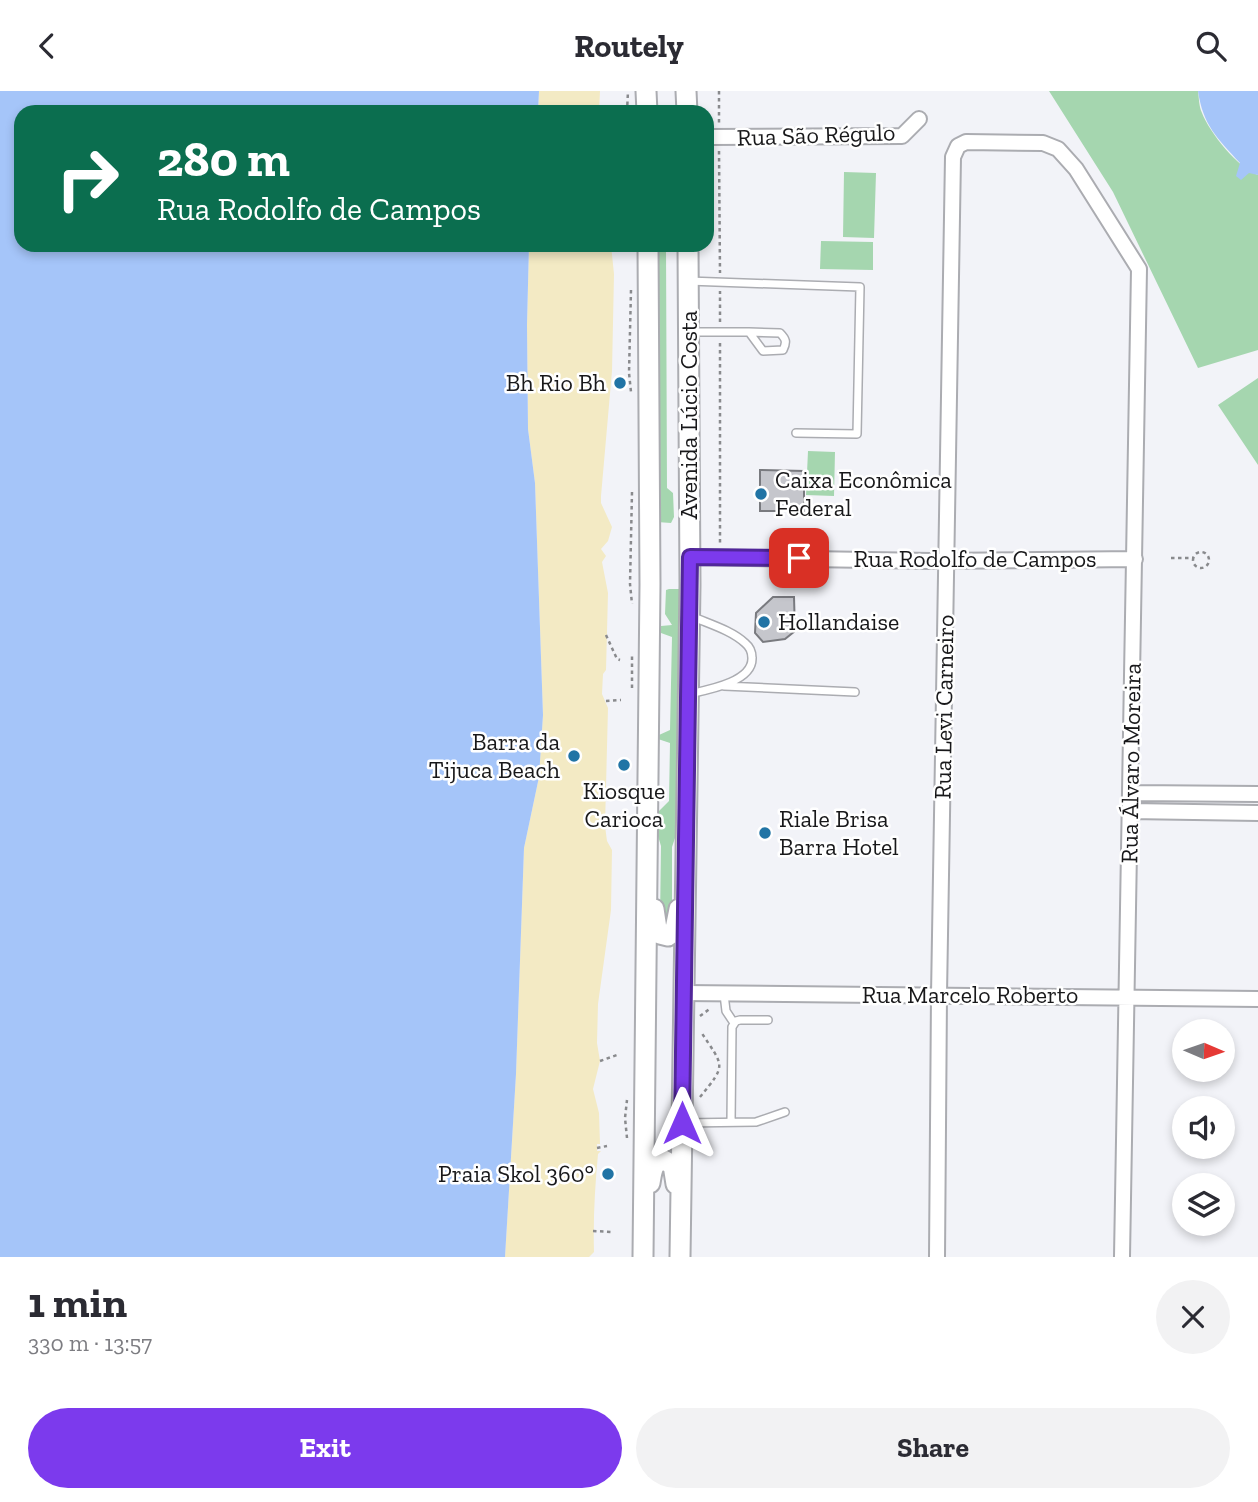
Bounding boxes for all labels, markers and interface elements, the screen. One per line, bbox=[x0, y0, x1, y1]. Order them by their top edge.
icon: back bbox=[28, 27, 66, 65]
text: Routely bbox=[574, 27, 684, 65]
icon: search bbox=[1192, 27, 1230, 65]
street label: Rua São Régulo bbox=[736, 117, 896, 152]
text: 280 m bbox=[157, 130, 290, 189]
icon: right bbox=[42, 133, 133, 224]
text: Rua Rodolfo de Campos bbox=[157, 190, 481, 228]
street label: Avenida Lúcio Costa bbox=[674, 310, 703, 520]
place label: Bh Rio Bh bbox=[506, 368, 607, 397]
marker: Bh Rio Bh bbox=[612, 375, 628, 391]
place label: Caixa Econômica Federal bbox=[775, 465, 952, 522]
marker: Caixa Econômica Federal bbox=[753, 486, 769, 502]
pin bbox=[769, 528, 829, 588]
icon: arrive bbox=[780, 539, 818, 577]
street label: Rua Rodolfo de Campos bbox=[854, 544, 1097, 573]
place label: Hollandaise bbox=[778, 607, 899, 636]
marker: Hollandaise bbox=[756, 614, 772, 630]
street label: Rua Levi Carneiro bbox=[927, 614, 960, 800]
street label: Rua Álvaro Moreira bbox=[1114, 662, 1147, 864]
place label: Barra da Tijuca Beach bbox=[429, 727, 561, 784]
marker: Barra da Tijuca Beach bbox=[566, 748, 582, 764]
marker: Kiosque Carioca bbox=[616, 757, 632, 773]
place label: Kiosque Carioca bbox=[583, 776, 665, 833]
place label: Riale Brisa Barra Hotel bbox=[779, 804, 899, 861]
marker: Riale Brisa Barra Hotel bbox=[757, 825, 773, 841]
street label: Rua Marcelo Roberto bbox=[862, 980, 1078, 1009]
north arrow bbox=[1172, 1019, 1236, 1081]
map controls bbox=[1172, 1019, 1235, 1236]
position arrow bbox=[645, 1086, 719, 1160]
button: sound bbox=[1172, 1096, 1235, 1159]
place label: Praia Skol 360° bbox=[438, 1159, 594, 1188]
marker: Praia Skol 360° bbox=[600, 1166, 616, 1182]
button: layers bbox=[1172, 1173, 1235, 1236]
text: 1 min bbox=[28, 1277, 127, 1328]
button: close bbox=[1156, 1280, 1230, 1354]
text: 330 m · 13:57 bbox=[28, 1329, 152, 1357]
button: Exit bbox=[28, 1408, 622, 1488]
button: Share bbox=[636, 1408, 1230, 1488]

